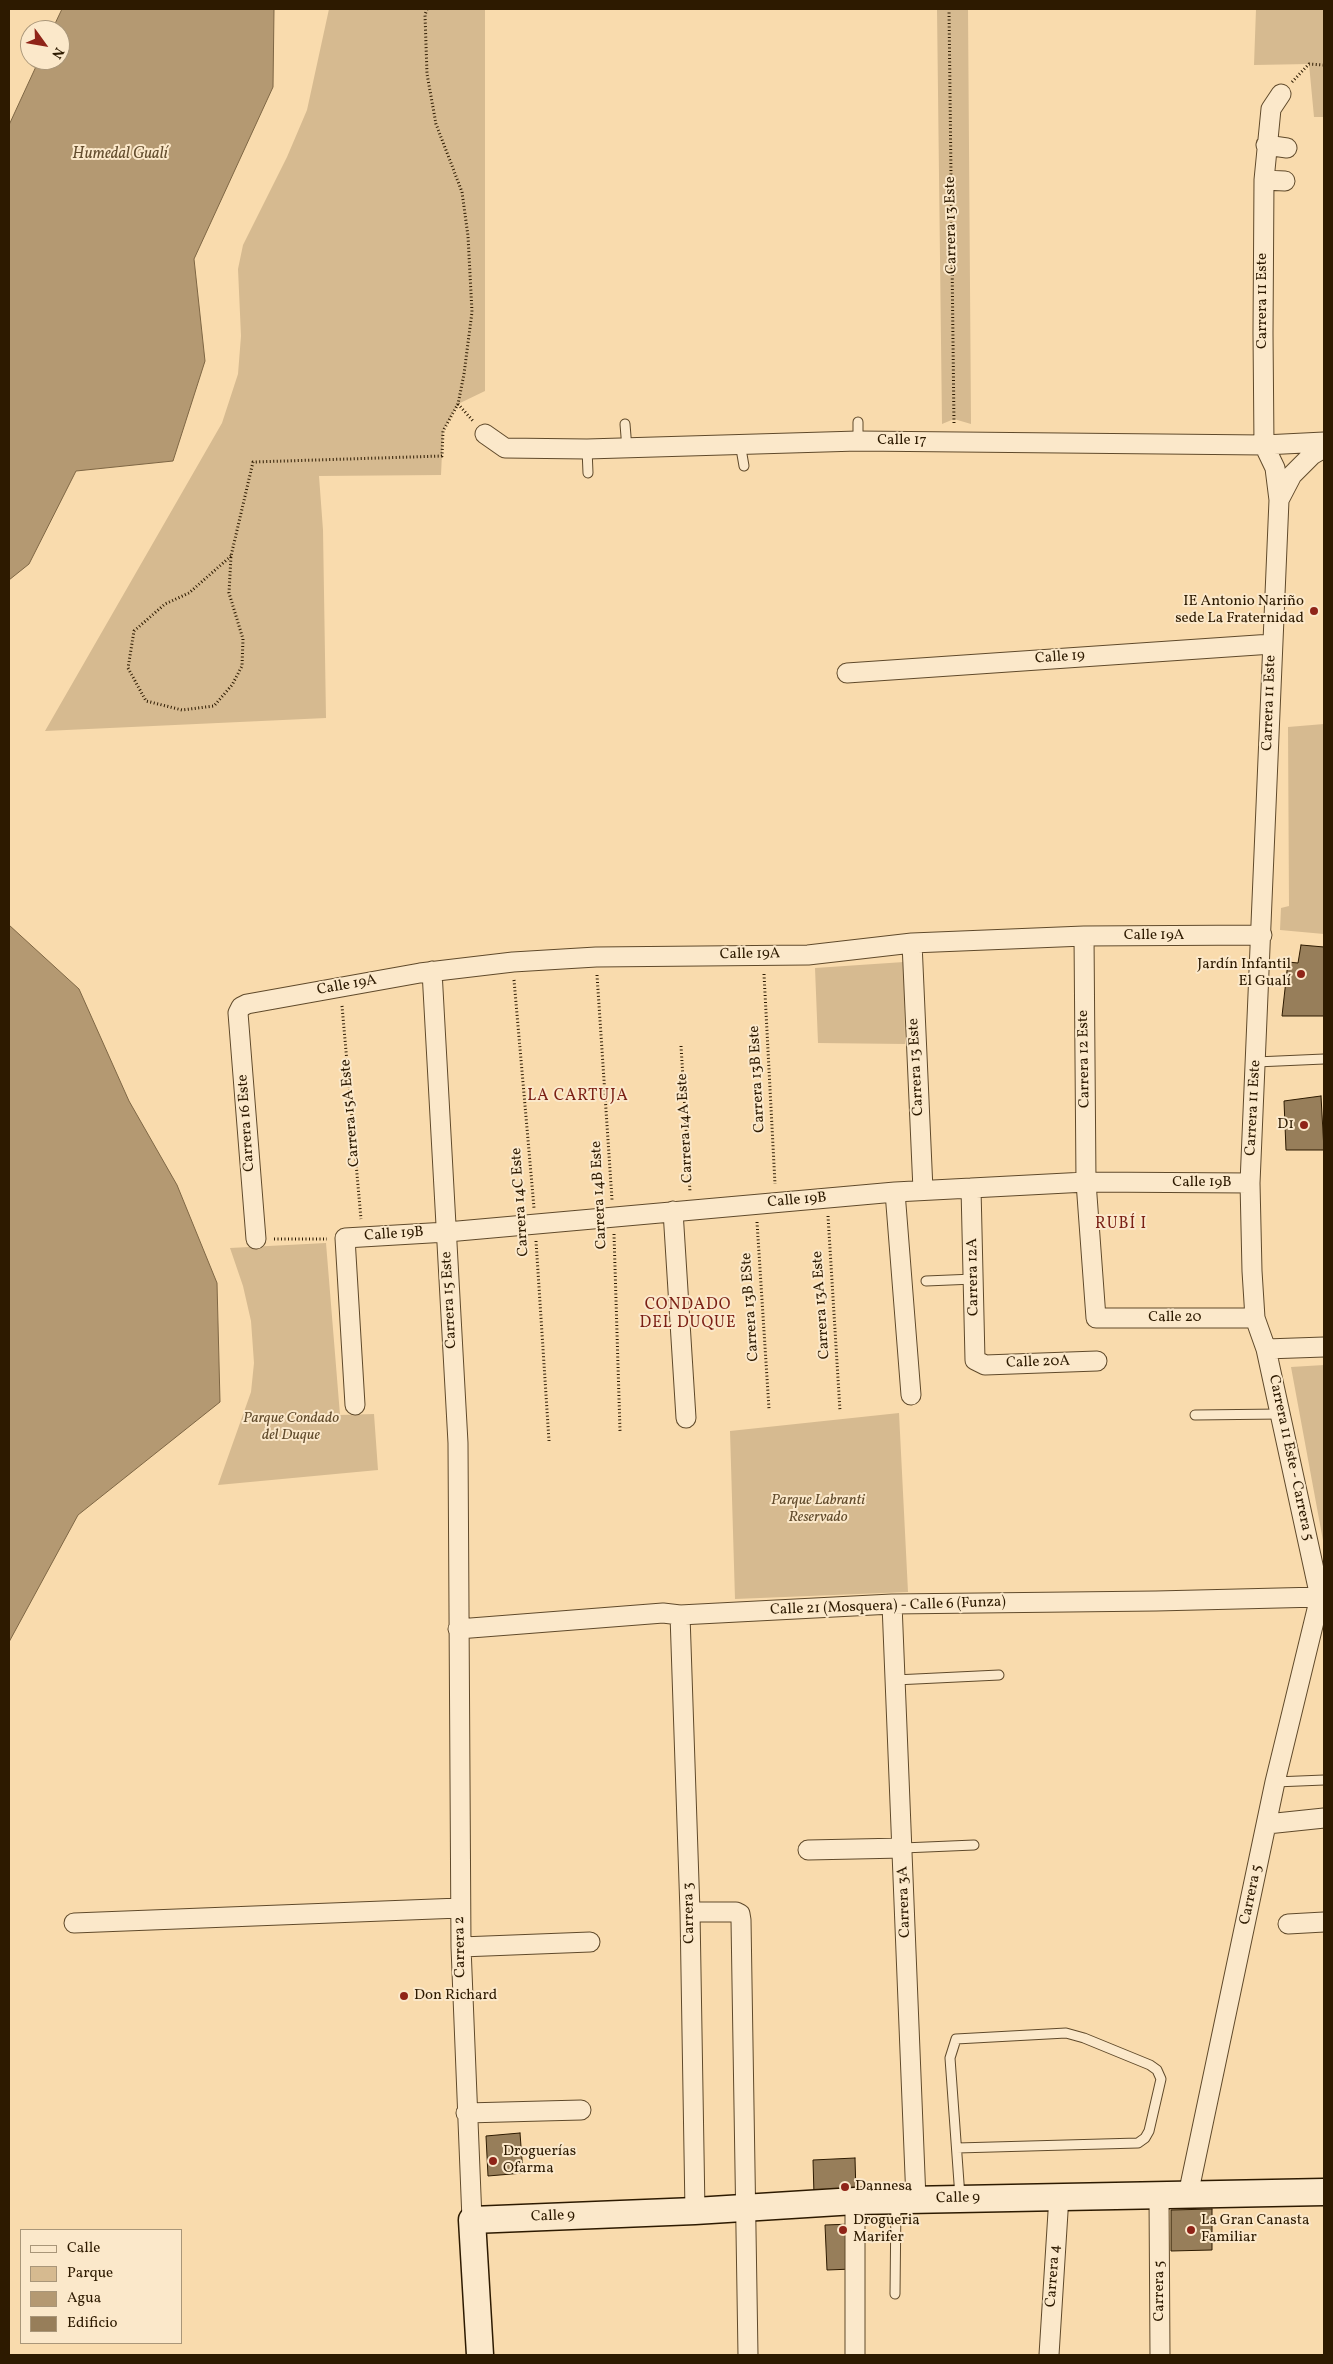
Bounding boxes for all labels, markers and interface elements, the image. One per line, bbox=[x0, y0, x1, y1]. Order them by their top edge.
north arrow bbox=[20, 20, 70, 70]
text: N bbox=[47, 43, 68, 62]
water label: Humedal Gualí bbox=[72, 145, 168, 165]
street label: Carrera 13 Este bbox=[942, 176, 962, 274]
street label: Carrera 11 Este bbox=[1254, 253, 1272, 349]
street label: Calle 17 bbox=[877, 432, 927, 450]
place label: IE Antonio Nariño sede La Fraternidad bbox=[1175, 593, 1304, 628]
marker: IE Antonio Nariño sede La Fraternidad bbox=[1308, 605, 1320, 617]
street label: Calle 19 bbox=[1034, 647, 1086, 669]
street label: Carrera 11 Este bbox=[1259, 655, 1281, 751]
street label: Calle 19A bbox=[1124, 927, 1184, 945]
street label: Calle 19A bbox=[720, 945, 780, 965]
place label: Jardín Infantil El Gualí bbox=[1197, 956, 1291, 991]
marker: Jardín Infantil El Gualí bbox=[1295, 968, 1307, 980]
street label: Calle 19A bbox=[316, 972, 378, 1000]
street label: Carrera 12 Este bbox=[1075, 1010, 1095, 1108]
street label: Carrera 13 Este bbox=[905, 1018, 929, 1116]
street label: Carrera 13B Este bbox=[746, 1025, 770, 1133]
street label: Carrera 15A Este bbox=[337, 1058, 365, 1168]
street label: Carrera 11 Este bbox=[1243, 1060, 1265, 1156]
street label: Carrera 14A Este bbox=[674, 1073, 698, 1183]
street label: Carrera 16 Este bbox=[235, 1074, 259, 1172]
district label: LA CARTUJA bbox=[526, 1087, 630, 1107]
place label: D1 bbox=[1277, 1116, 1294, 1134]
marker: D1 bbox=[1298, 1119, 1310, 1131]
street label: Carrera 14B Este bbox=[588, 1140, 612, 1250]
street label: Carrera 14C Este bbox=[508, 1147, 534, 1257]
street label: Calle 19B bbox=[1172, 1174, 1232, 1192]
street label: Calle 19B bbox=[767, 1189, 827, 1213]
district label: RUBÍ I bbox=[1094, 1215, 1148, 1235]
street label: Calle 19B bbox=[364, 1224, 424, 1246]
street label: Carrera 12A bbox=[964, 1238, 984, 1316]
street label: Carrera 13A Este bbox=[809, 1250, 835, 1360]
street label: Carrera 15 Este bbox=[438, 1251, 462, 1349]
street label: Carrera 13B ESte bbox=[738, 1252, 764, 1362]
district label: CONDADO DEL DUQUE bbox=[638, 1296, 738, 1334]
street label: Calle 20 bbox=[1148, 1309, 1202, 1327]
street label: Calle 20A bbox=[1006, 1353, 1070, 1373]
street label: Carrera 11 Este - Carrera 5 bbox=[1264, 1373, 1316, 1543]
park label: Parque Condado del Duque bbox=[243, 1410, 339, 1445]
park label: Parque Labranti Reservado bbox=[771, 1492, 865, 1527]
street label: Calle 21 (Mosquera) - Calle 6 (Funza) bbox=[770, 1594, 1006, 1620]
street label: Carrera 5 bbox=[1237, 1863, 1267, 1927]
street label: Carrera 3A bbox=[895, 1866, 915, 1938]
street label: Carrera 3 bbox=[680, 1882, 700, 1944]
street label: Carrera 2 bbox=[451, 1916, 471, 1978]
place label: Don Richard bbox=[414, 1987, 497, 2005]
marker: Don Richard bbox=[398, 1990, 410, 2002]
place label: Droguerías Ofarma bbox=[503, 2143, 576, 2178]
marker: Droguerías Ofarma bbox=[487, 2155, 499, 2167]
place label: Dannesa bbox=[855, 2178, 912, 2196]
marker: Dannesa bbox=[839, 2181, 851, 2193]
street label: Calle 9 bbox=[936, 2190, 980, 2208]
street label: Calle 9 bbox=[531, 2207, 575, 2227]
place label: Drogueria Marifer bbox=[853, 2212, 920, 2247]
place label: La Gran Canasta Familiar bbox=[1201, 2212, 1309, 2247]
marker: Drogueria Marifer bbox=[837, 2224, 849, 2236]
marker: La Gran Canasta Familiar bbox=[1185, 2224, 1197, 2236]
legend bbox=[20, 2229, 182, 2344]
text: Calle bbox=[67, 2238, 100, 2259]
street label: Carrera 4 bbox=[1043, 2244, 1065, 2308]
street label: Carrera 5 bbox=[1151, 2261, 1169, 2321]
text: Parque bbox=[67, 2263, 113, 2284]
text: Agua bbox=[67, 2288, 101, 2309]
text: Edificio bbox=[67, 2313, 118, 2334]

